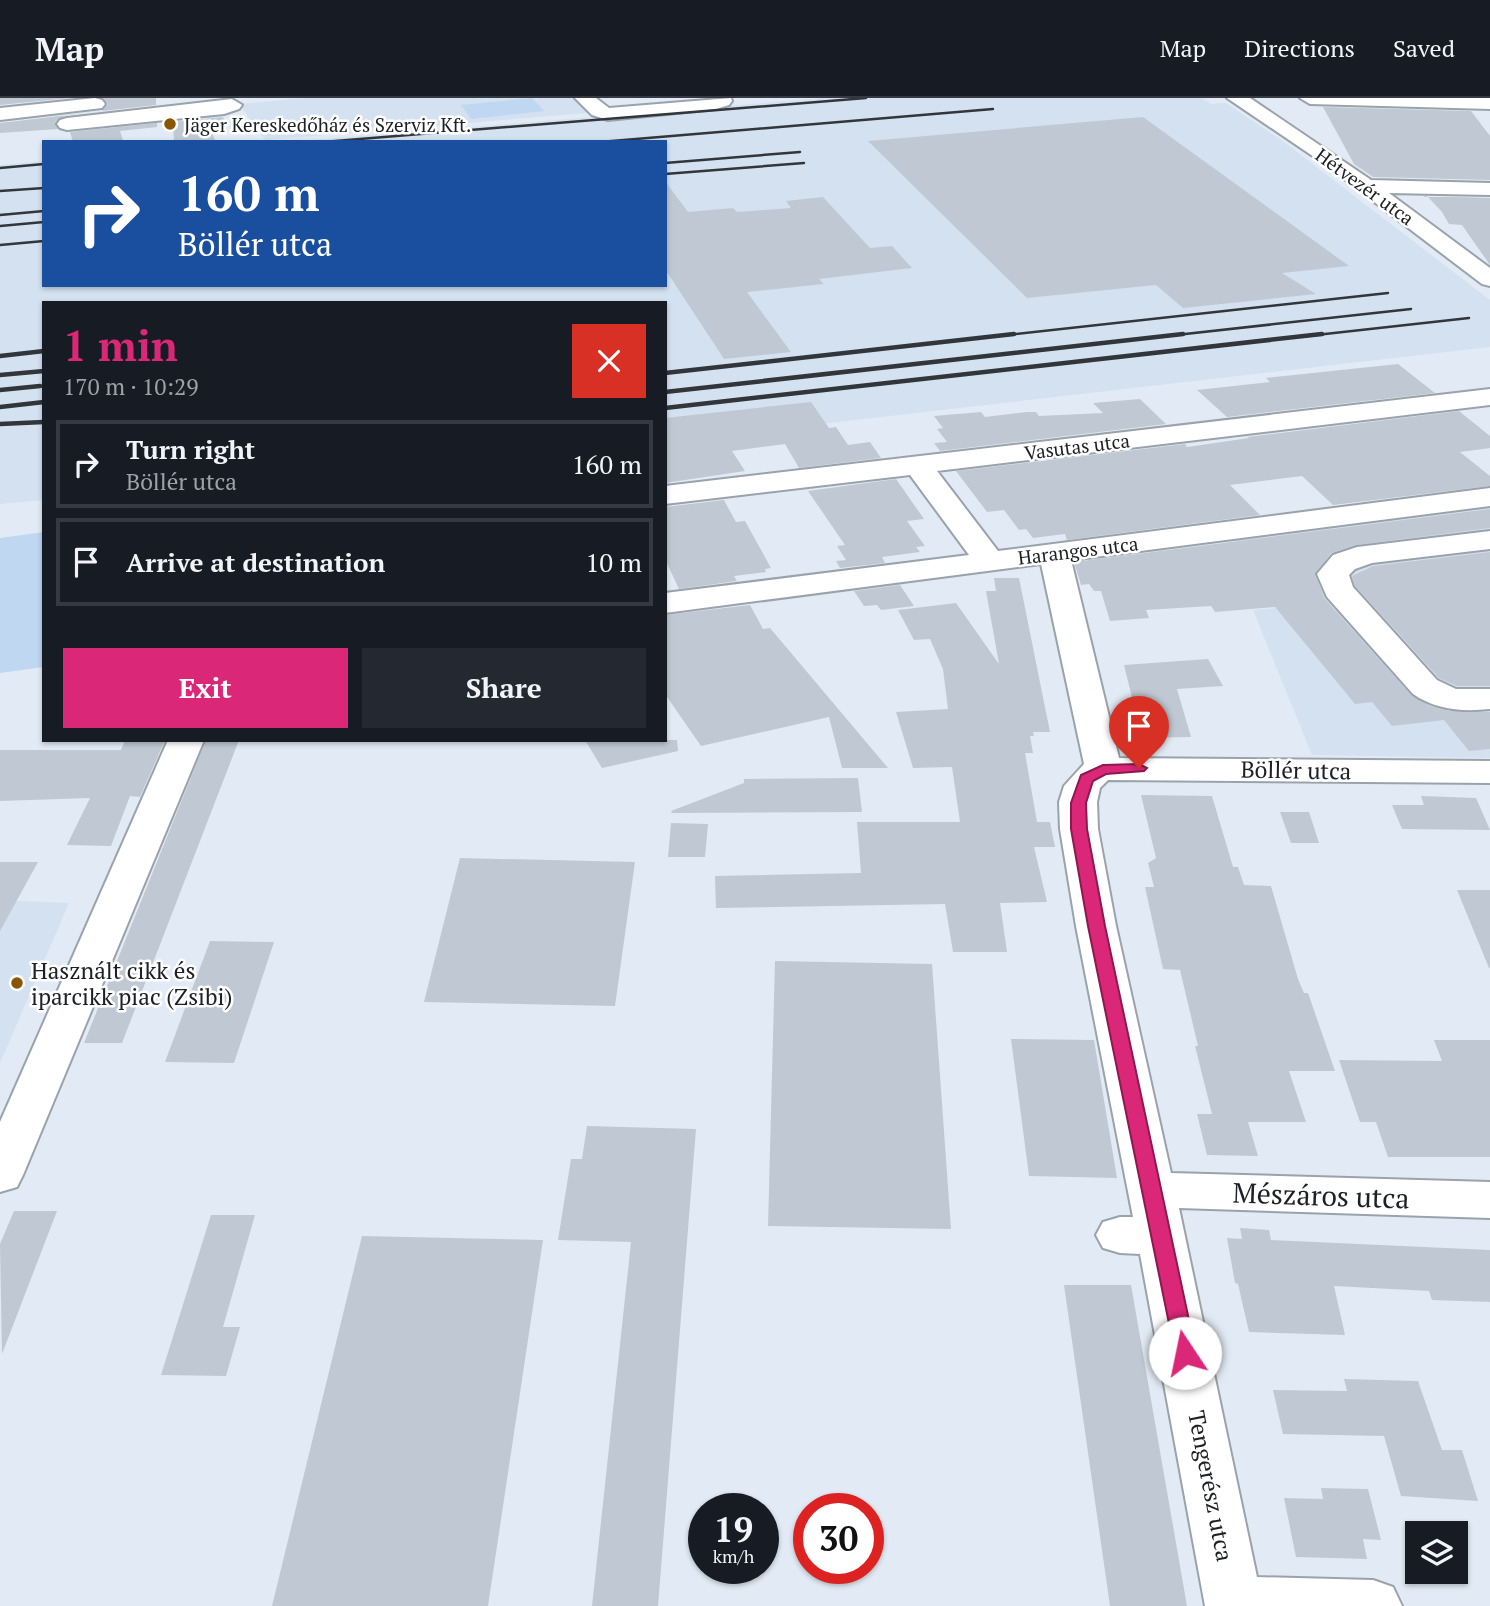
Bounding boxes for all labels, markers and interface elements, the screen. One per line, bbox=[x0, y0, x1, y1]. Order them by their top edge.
text: Map bbox=[35, 27, 104, 70]
text: Map bbox=[1160, 32, 1206, 64]
text: Directions bbox=[1244, 32, 1355, 64]
text: Saved bbox=[1393, 32, 1455, 64]
place label: Jäger Kereskedőház és Szerviz Kft. bbox=[184, 112, 471, 137]
marker: Jäger Kereskedőház és Szerviz Kft. bbox=[162, 116, 178, 132]
street label: Hétvezér utca bbox=[1311, 142, 1420, 230]
text: 160 m bbox=[178, 160, 320, 225]
icon: right bbox=[63, 168, 154, 259]
text: Böllér utca bbox=[178, 223, 332, 265]
text: 1 min bbox=[63, 317, 178, 373]
button: close bbox=[572, 324, 646, 398]
text: 170 m · 10:29 bbox=[63, 371, 198, 402]
street label: Vasutas utca bbox=[1023, 427, 1132, 465]
text: Turn right bbox=[126, 432, 255, 466]
icon: right bbox=[67, 445, 105, 483]
text: 160 m bbox=[572, 447, 642, 481]
text: Böllér utca bbox=[126, 466, 237, 497]
street label: Harangos utca bbox=[1016, 530, 1140, 570]
icon: arrive bbox=[67, 543, 105, 581]
text: Arrive at destination bbox=[126, 545, 385, 579]
text: 10 m bbox=[586, 545, 642, 579]
button: Exit bbox=[63, 648, 348, 728]
button: Share bbox=[362, 648, 646, 728]
pin bbox=[1109, 696, 1169, 768]
icon: arrive bbox=[1120, 707, 1158, 745]
street label: Böllér utca bbox=[1240, 754, 1352, 786]
place label: Használt cikk és iparcikk piac (Zsibi) bbox=[31, 955, 232, 1012]
marker: Használt cikk és iparcikk piac (Zsibi) bbox=[9, 975, 25, 991]
street label: Mészáros utca bbox=[1232, 1173, 1410, 1217]
position arrow bbox=[1148, 1316, 1222, 1390]
street label: Tengerész utca bbox=[1181, 1408, 1241, 1564]
speed limit sign: 30 bbox=[793, 1493, 884, 1584]
text: 19 bbox=[714, 1506, 753, 1552]
map controls bbox=[1405, 1521, 1468, 1584]
button: layers bbox=[1405, 1521, 1468, 1584]
text: km/h bbox=[713, 1544, 754, 1568]

